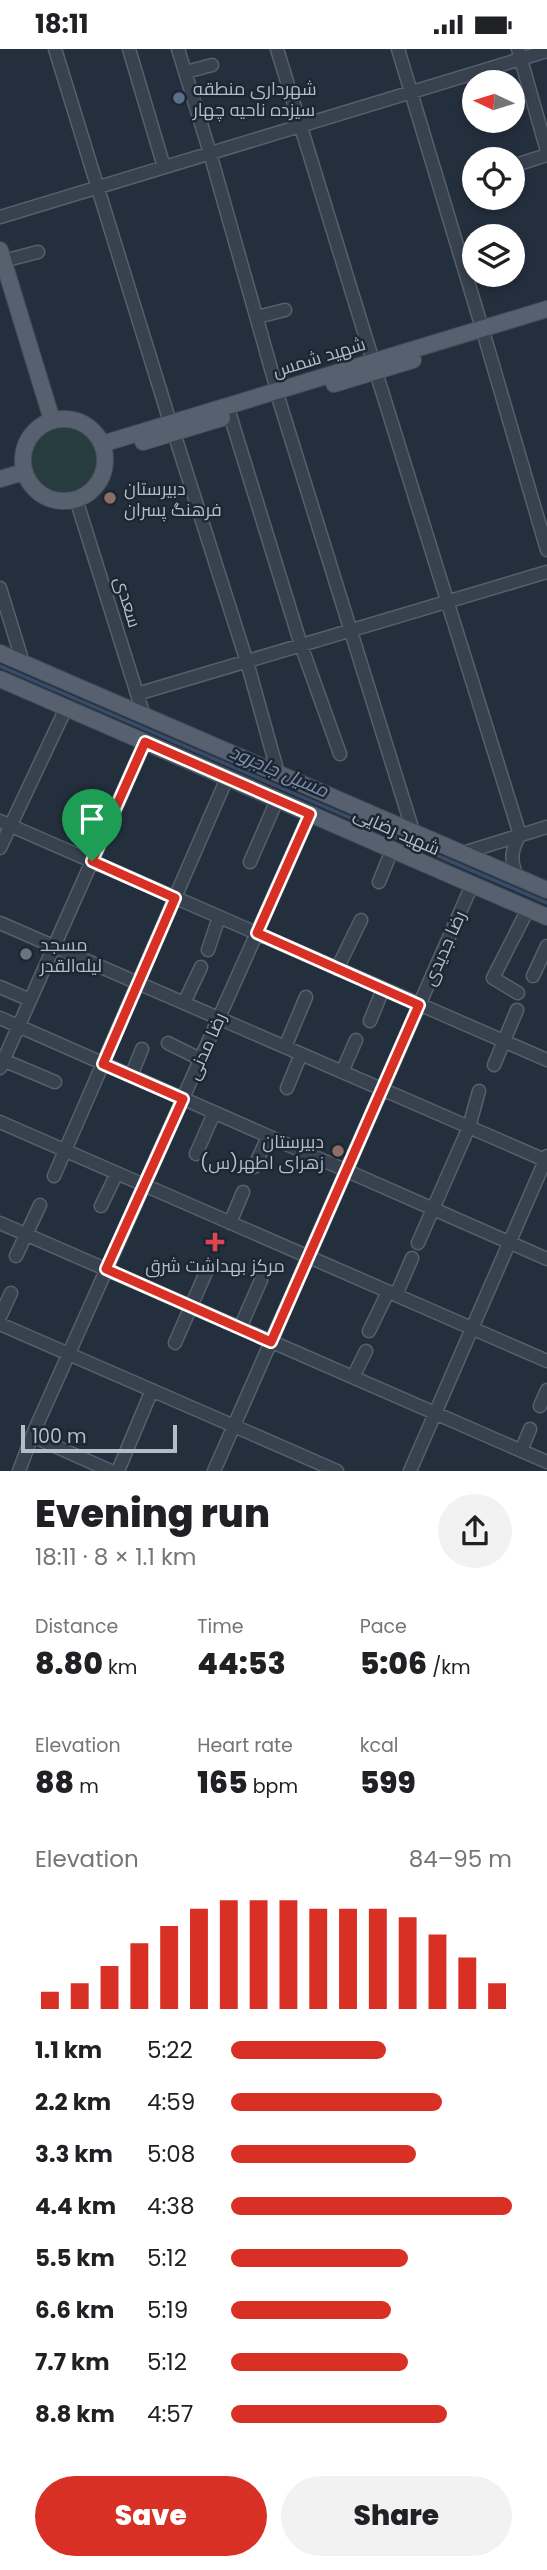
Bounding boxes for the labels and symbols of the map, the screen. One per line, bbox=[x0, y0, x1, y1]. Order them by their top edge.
north arrow bbox=[462, 70, 525, 133]
place label: شهرداری منطقه سیزده ناحیه چهار bbox=[192, 76, 317, 122]
marker: شهرداری منطقه سیزده ناحیه چهار bbox=[171, 90, 187, 106]
street label: شهید شمس bbox=[269, 331, 369, 383]
place label: دبیرستان فرهنگ پسران bbox=[124, 476, 222, 522]
marker: دبیرستان فرهنگ پسران bbox=[102, 490, 118, 506]
street label: سعدی bbox=[108, 573, 148, 631]
water label: مسیل جاجرود bbox=[225, 738, 333, 804]
pin bbox=[62, 789, 122, 861]
street label: شهید رضایی bbox=[350, 801, 444, 861]
street label: رضا جدیدی bbox=[416, 906, 472, 990]
place label: مسجد لیله‌القدر bbox=[39, 932, 102, 978]
marker: مسجد لیله‌القدر bbox=[18, 946, 34, 962]
street label: رضا مدنی bbox=[180, 1008, 232, 1084]
place label: دبیرستان زهرای اطهر(س) bbox=[200, 1129, 324, 1175]
marker: دبیرستان زهرای اطهر(س) bbox=[330, 1143, 346, 1159]
marker: مرکز بهداشت شرق bbox=[205, 1232, 225, 1252]
place label: مرکز بهداشت شرق bbox=[145, 1253, 285, 1278]
scale bar bbox=[21, 1422, 177, 1454]

